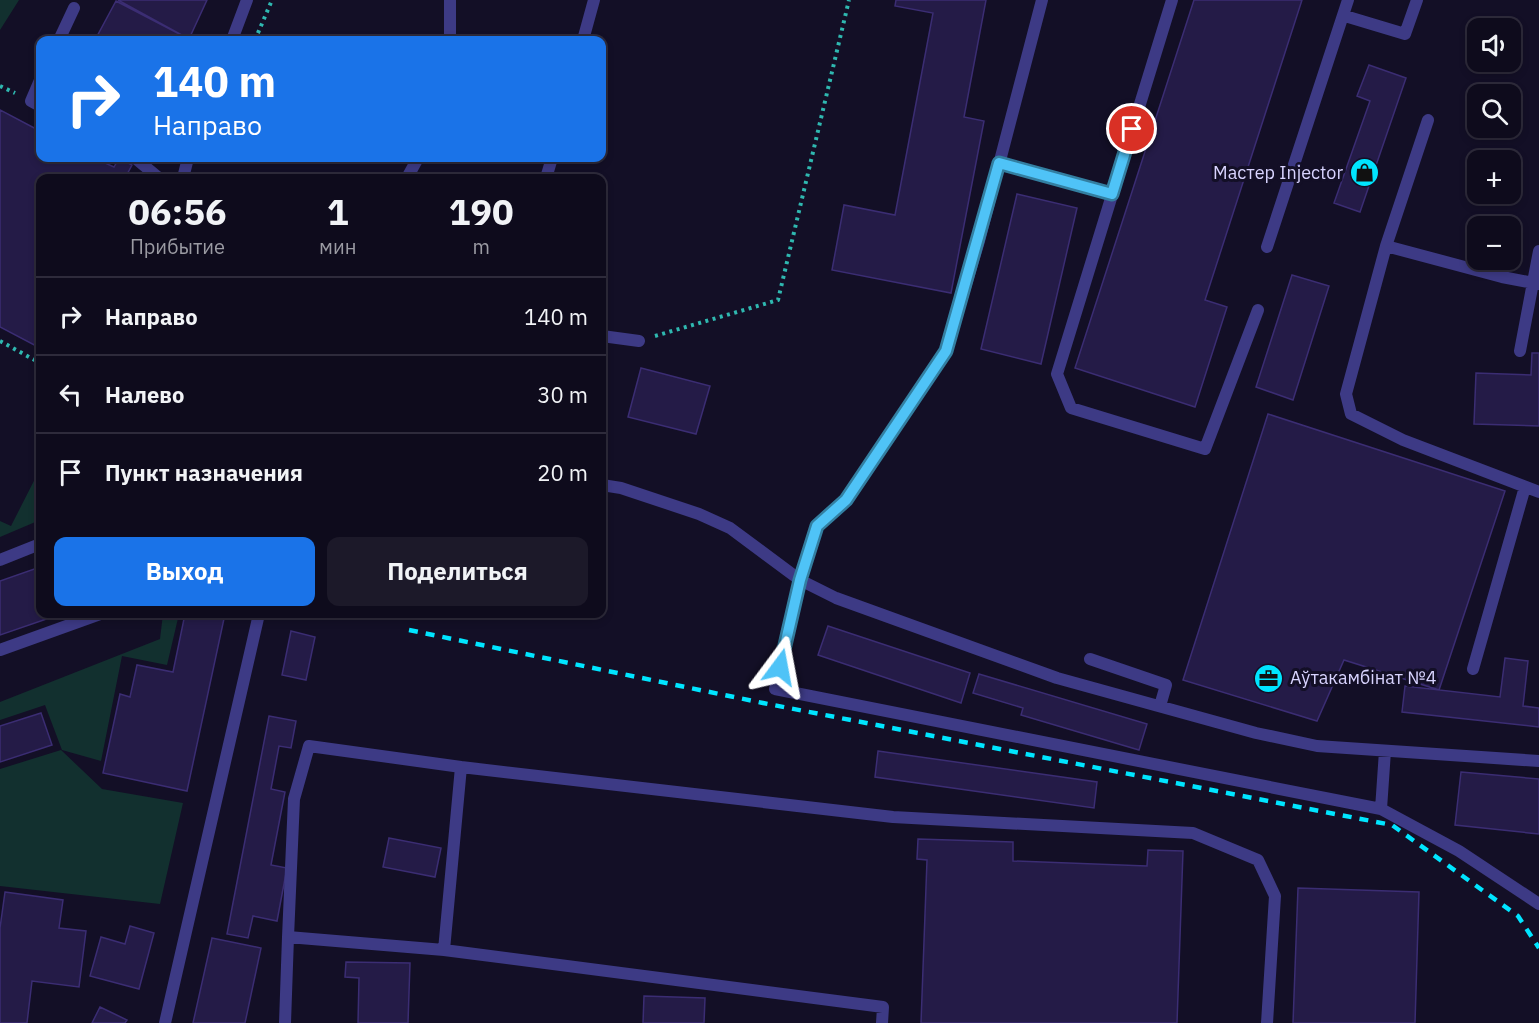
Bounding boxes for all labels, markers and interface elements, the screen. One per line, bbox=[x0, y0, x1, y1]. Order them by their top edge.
map controls bbox=[1467, 18, 1521, 270]
button: sound bbox=[1467, 18, 1521, 72]
text: 140 m bbox=[153, 54, 276, 109]
icon: right bbox=[54, 60, 132, 138]
button: search bbox=[1467, 84, 1521, 138]
pin bbox=[1106, 103, 1157, 154]
text: Направо bbox=[153, 107, 262, 142]
icon: arrive bbox=[1115, 112, 1148, 145]
button: + bbox=[1467, 150, 1521, 204]
shop icon: Мастер Injector bbox=[1348, 157, 1380, 189]
place label: Мастер Injector bbox=[1213, 161, 1343, 184]
text: 06:56 bbox=[128, 188, 227, 235]
text: 1 bbox=[327, 188, 349, 235]
text: 190 bbox=[449, 188, 514, 235]
button: − bbox=[1467, 216, 1521, 270]
text: Прибытие bbox=[130, 233, 225, 260]
text: мин bbox=[319, 233, 356, 260]
text: m bbox=[472, 233, 490, 260]
icon: right bbox=[54, 300, 87, 333]
text: Направо bbox=[105, 302, 198, 331]
text: 140 m bbox=[524, 302, 588, 331]
icon: left bbox=[54, 378, 87, 411]
text: Налево bbox=[105, 380, 184, 409]
text: 30 m bbox=[537, 380, 588, 409]
icon: arrive bbox=[54, 456, 87, 489]
text: Пункт назначения bbox=[105, 458, 303, 487]
text: 20 m bbox=[537, 458, 588, 487]
button: Выход bbox=[54, 537, 315, 606]
button: Поделиться bbox=[327, 537, 588, 606]
position arrow bbox=[748, 635, 812, 699]
office icon: Аўтакамбінат №4 bbox=[1253, 662, 1285, 694]
place label: Аўтакамбінат №4 bbox=[1290, 666, 1437, 689]

